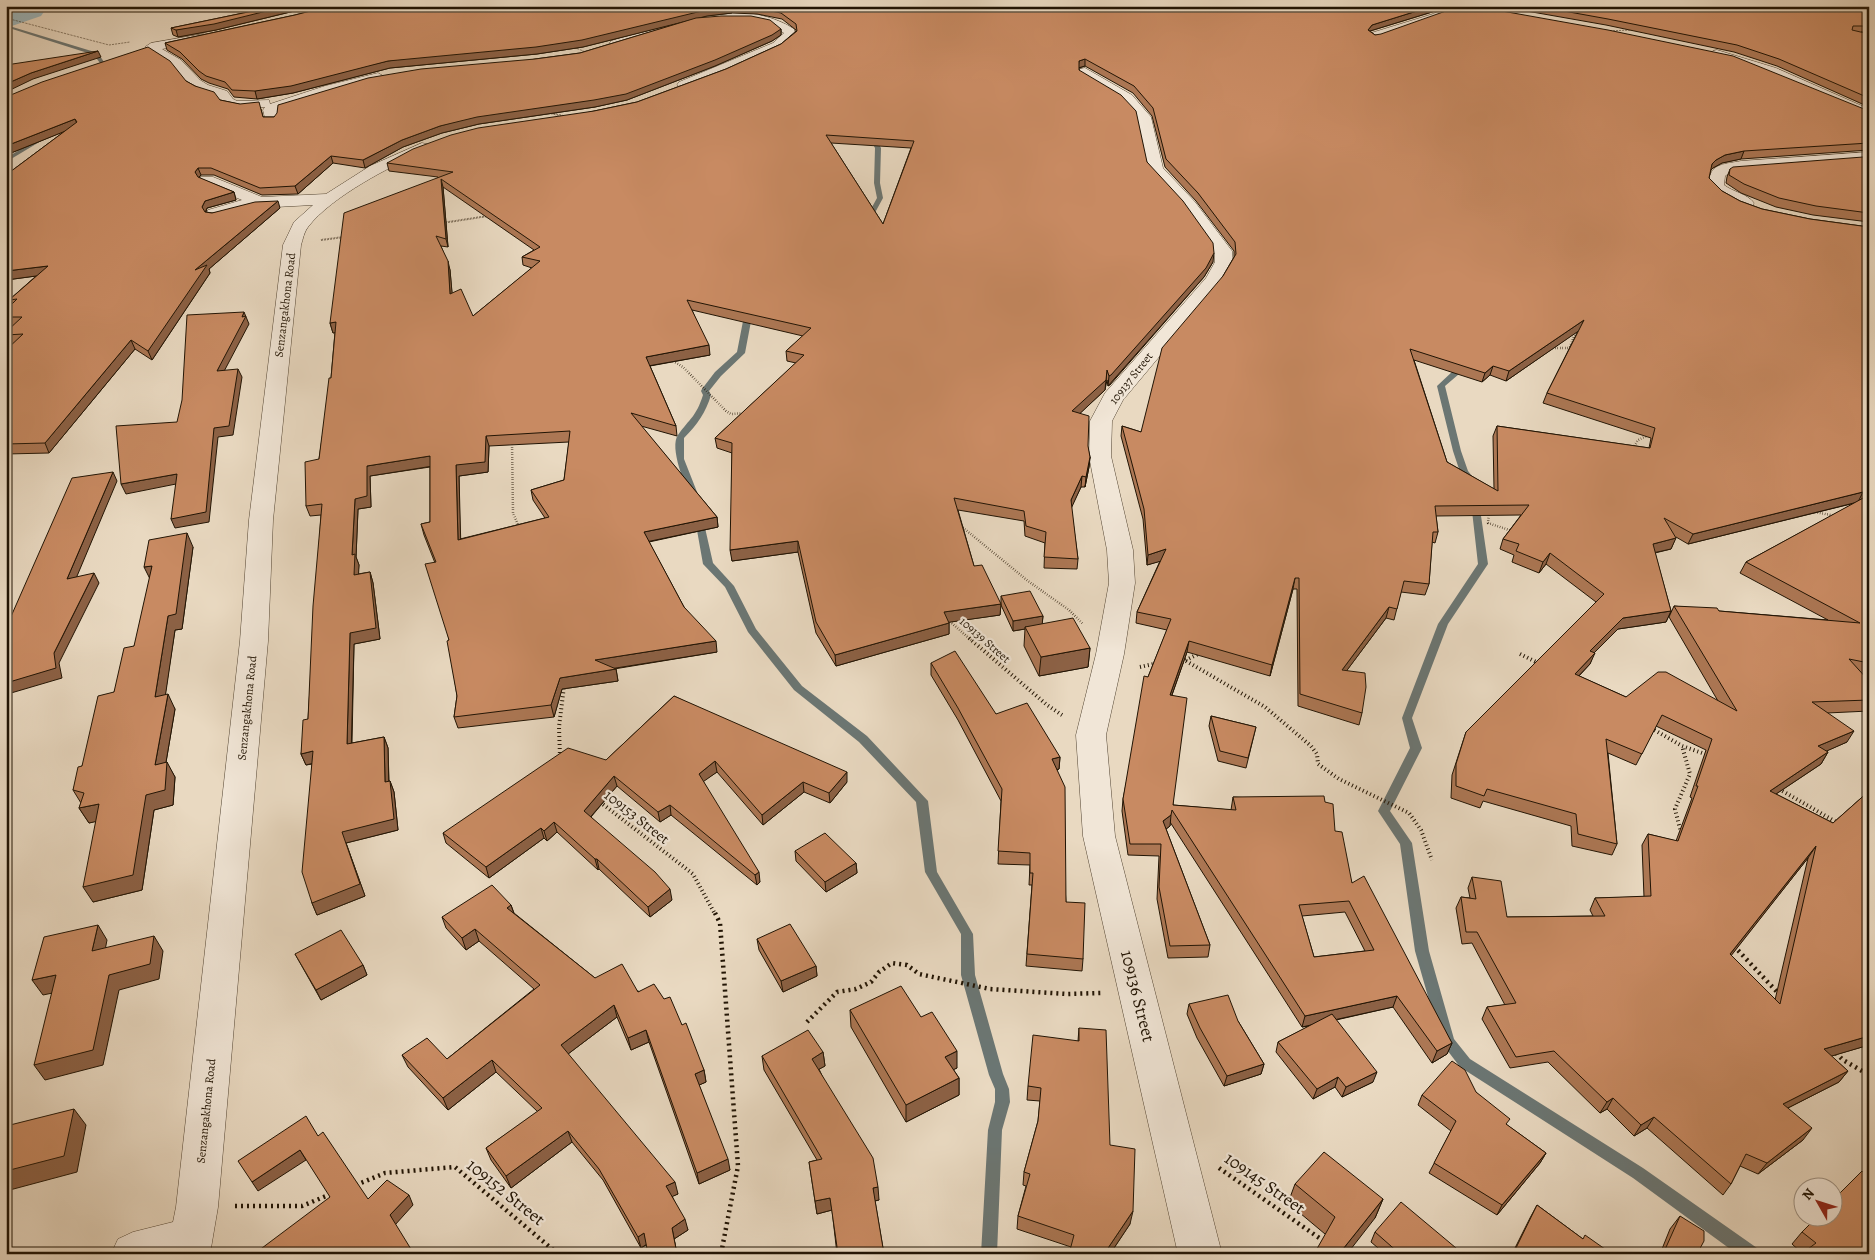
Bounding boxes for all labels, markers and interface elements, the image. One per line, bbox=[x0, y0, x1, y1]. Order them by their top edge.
street label: Senzangakhona Road bbox=[271, 251, 299, 358]
street label: 109137 Street bbox=[1106, 349, 1156, 407]
street label: 109139 Street bbox=[956, 613, 1014, 667]
street label: Senzangakhona Road bbox=[234, 654, 261, 761]
street label: 109153 Street bbox=[600, 785, 674, 849]
street label: 109136 Street bbox=[1115, 948, 1161, 1044]
street label: Senzangakhona Road bbox=[193, 1057, 220, 1164]
street label: 109145 Street bbox=[1220, 1146, 1310, 1220]
street label: 109152 Street bbox=[462, 1153, 550, 1231]
north arrow bbox=[1792, 1178, 1842, 1228]
text: N bbox=[1798, 1184, 1819, 1204]

